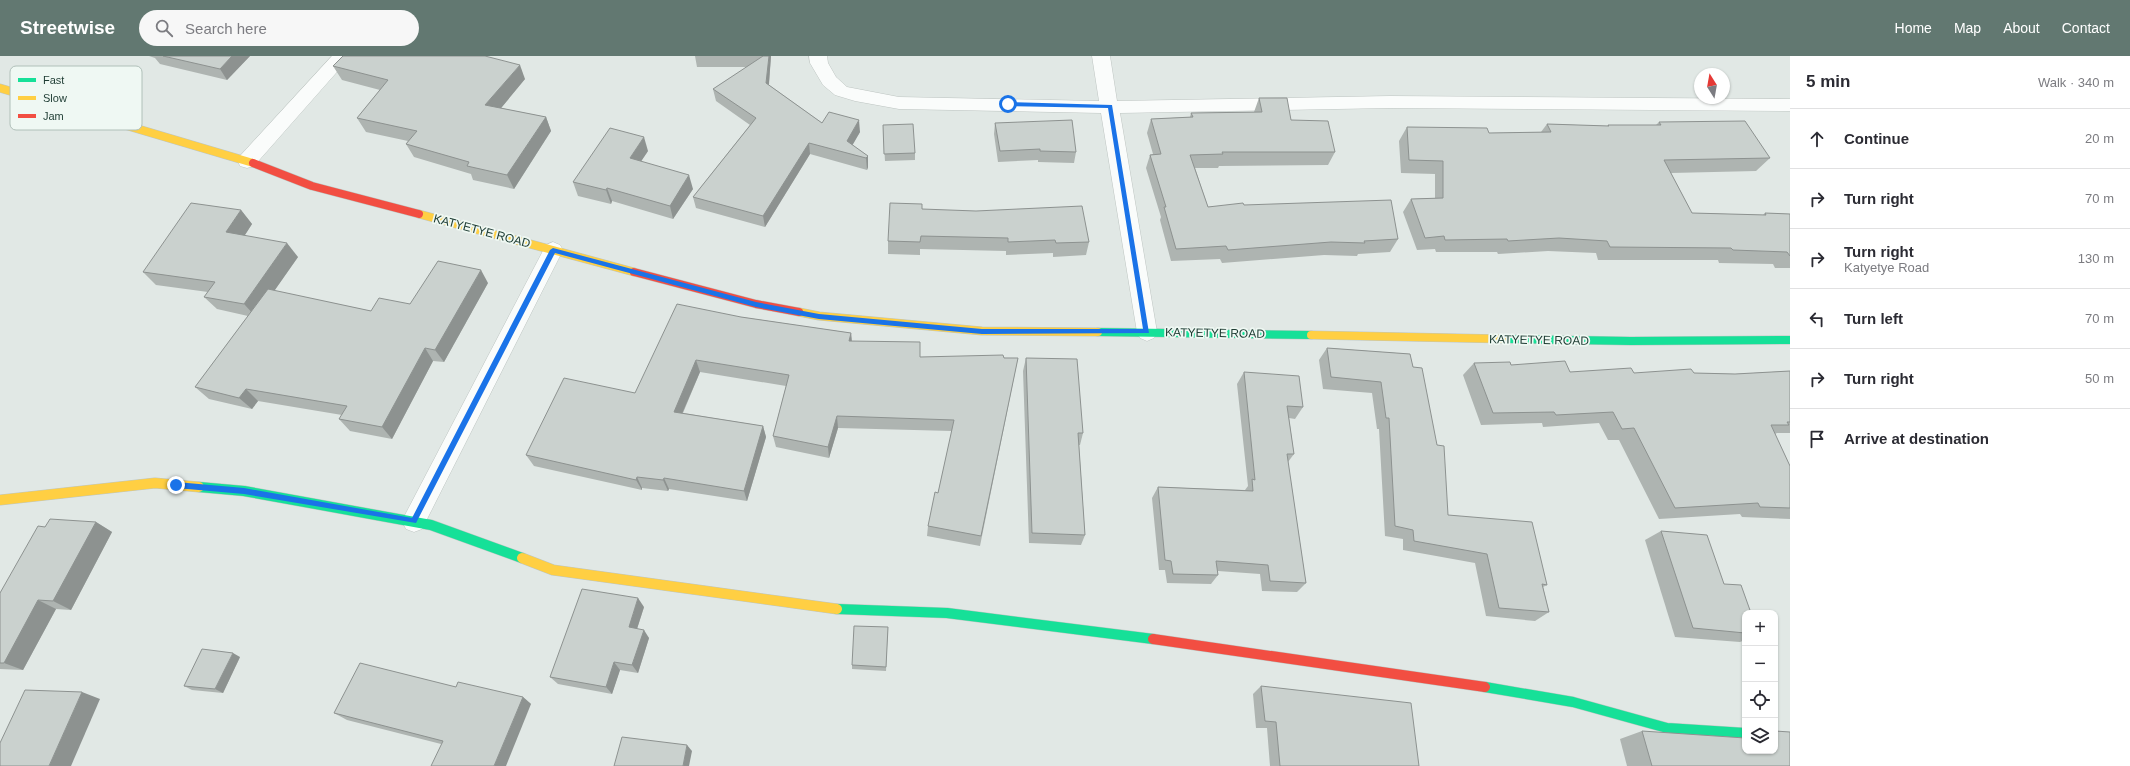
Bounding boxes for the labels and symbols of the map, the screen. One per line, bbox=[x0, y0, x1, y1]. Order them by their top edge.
legend bbox=[10, 66, 142, 130]
north arrow bbox=[1694, 68, 1730, 104]
text: Fast bbox=[43, 74, 64, 86]
text: Slow bbox=[43, 92, 67, 104]
route start bbox=[999, 95, 1017, 113]
text: Jam bbox=[43, 110, 64, 122]
street label: KATYETYE ROAD bbox=[432, 211, 532, 251]
street label: KATYETYE ROAD bbox=[1165, 325, 1265, 341]
street label: KATYETYE ROAD bbox=[1489, 332, 1589, 348]
route end bbox=[167, 476, 185, 494]

